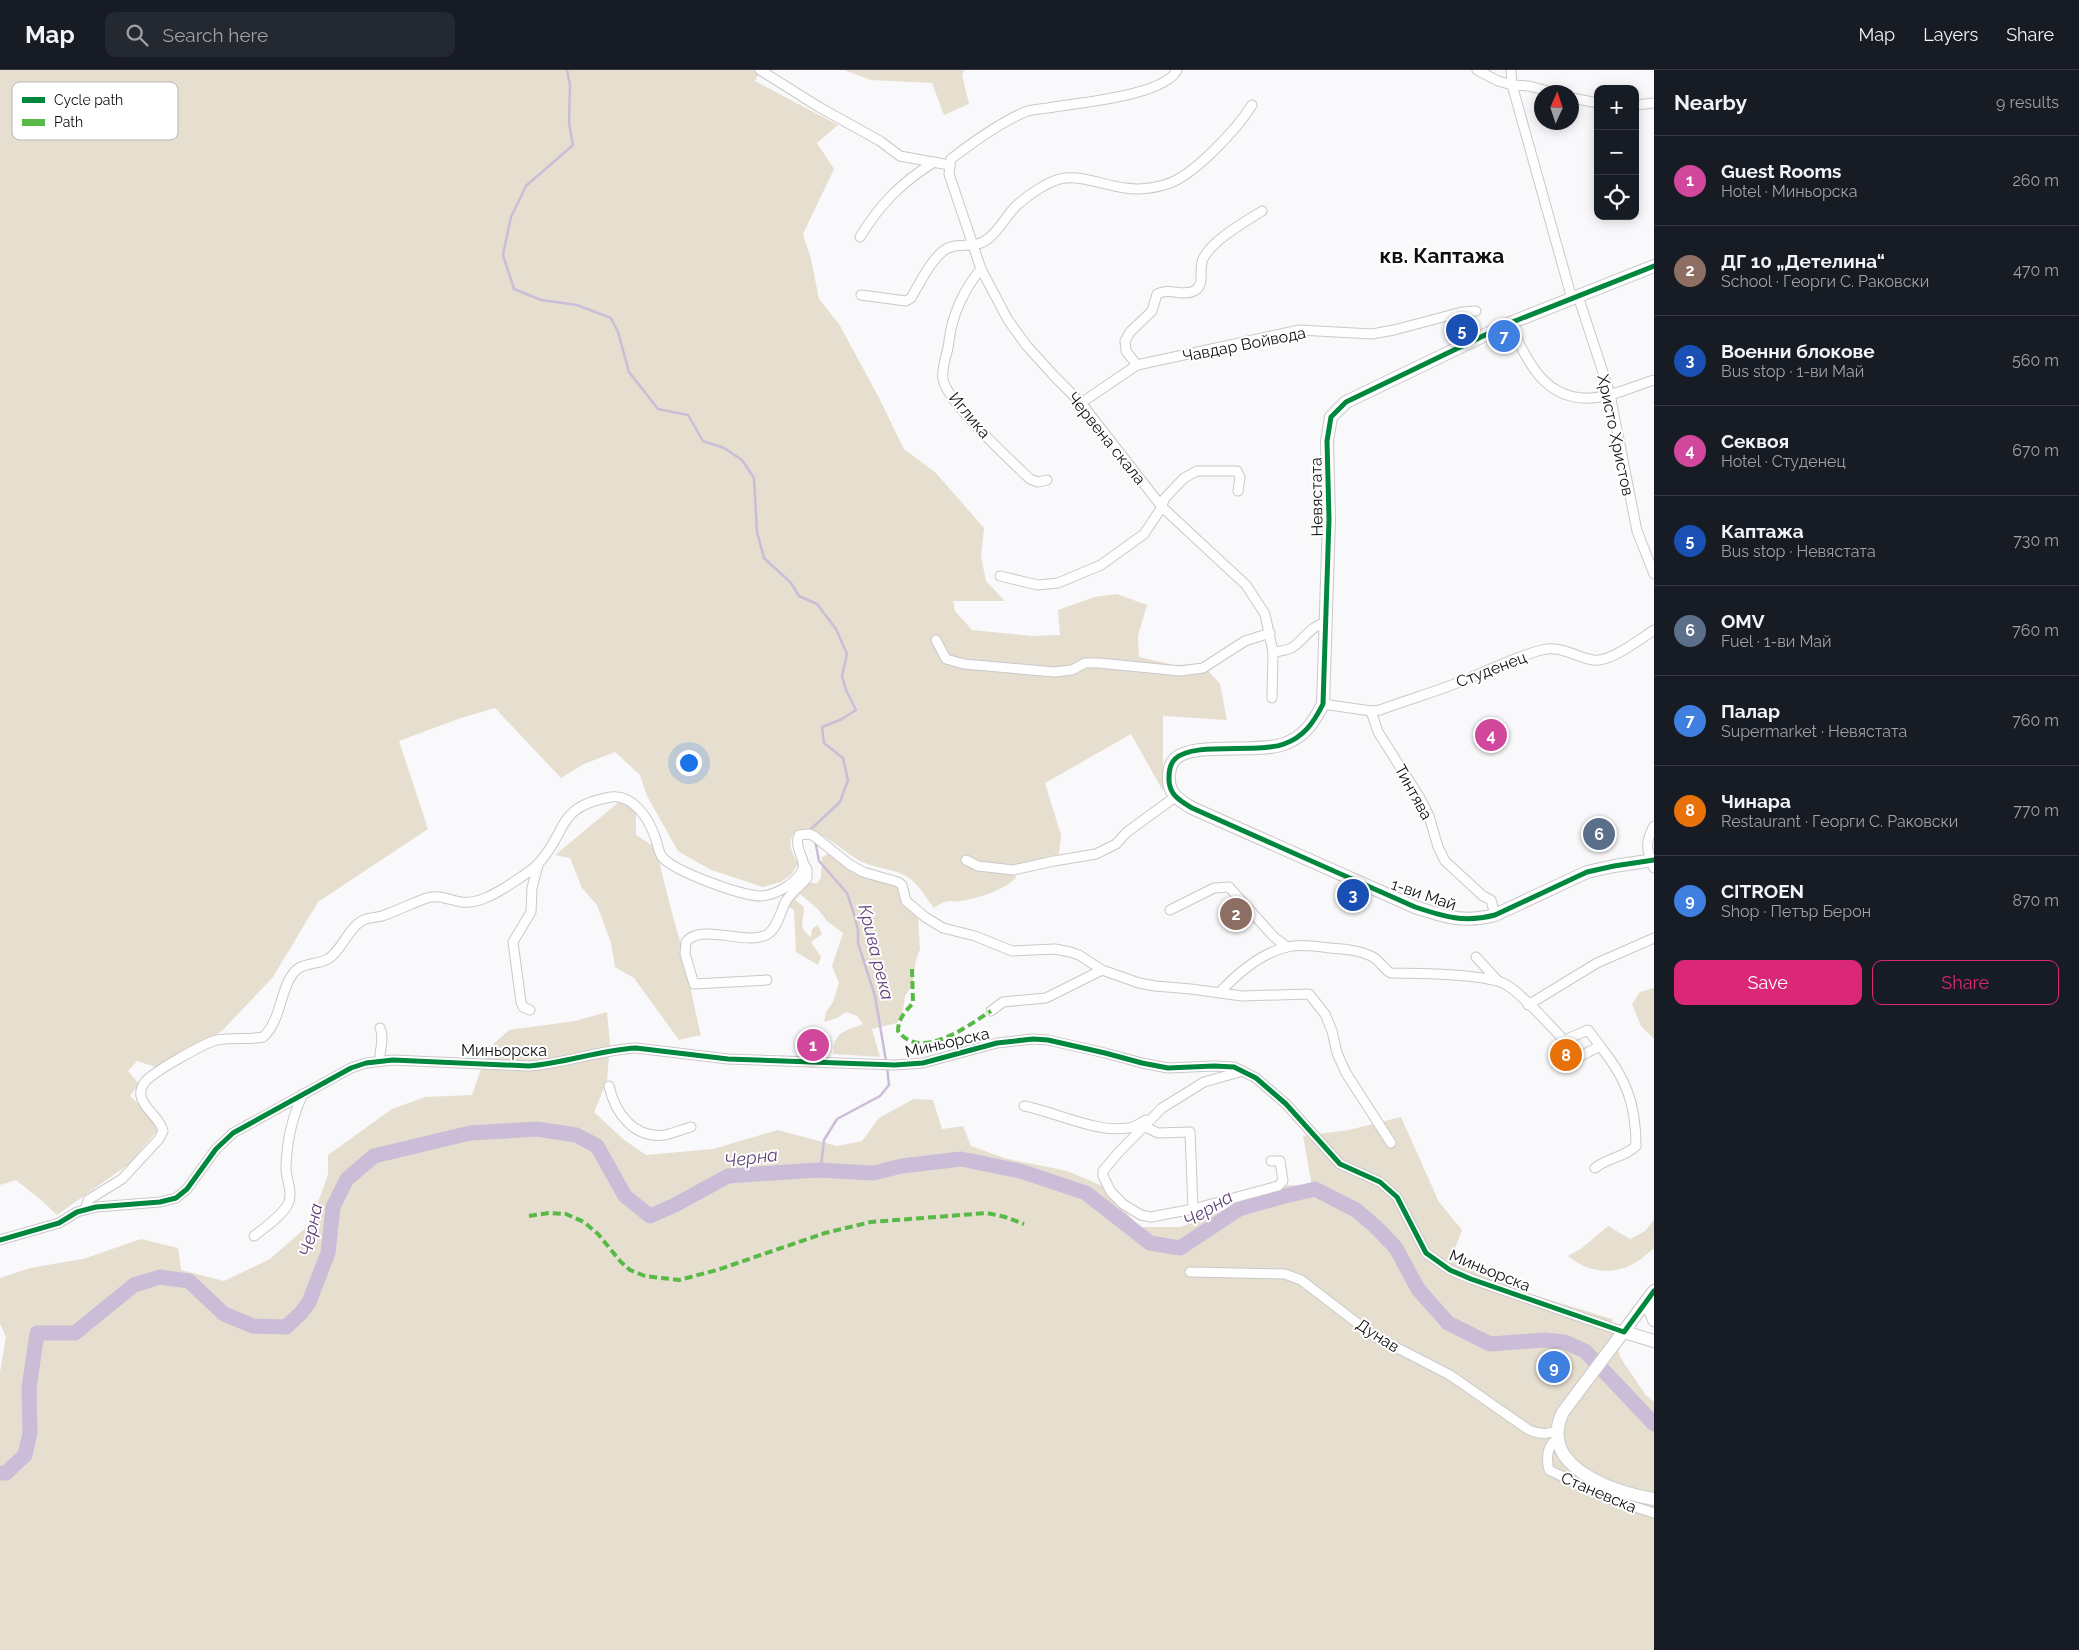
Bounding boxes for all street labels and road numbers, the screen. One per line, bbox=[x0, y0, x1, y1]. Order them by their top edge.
street label: Чавдар Войвода bbox=[1181, 323, 1307, 366]
street label: Христо Христов bbox=[1593, 373, 1638, 497]
street label: Иглика bbox=[945, 388, 994, 442]
street label: Червена скала bbox=[1064, 388, 1150, 488]
street label: Невястата bbox=[1306, 457, 1327, 537]
street label: Студенец bbox=[1453, 647, 1529, 692]
street label: Тинтява bbox=[1391, 761, 1436, 823]
street label: 1-ви Май bbox=[1389, 874, 1459, 914]
street label: Миньорска bbox=[903, 1024, 991, 1061]
street label: Миньорска bbox=[461, 1041, 547, 1060]
street label: Миньорска bbox=[1446, 1246, 1533, 1295]
street label: Дунав bbox=[1353, 1315, 1403, 1356]
street label: Станевска bbox=[1558, 1468, 1640, 1517]

